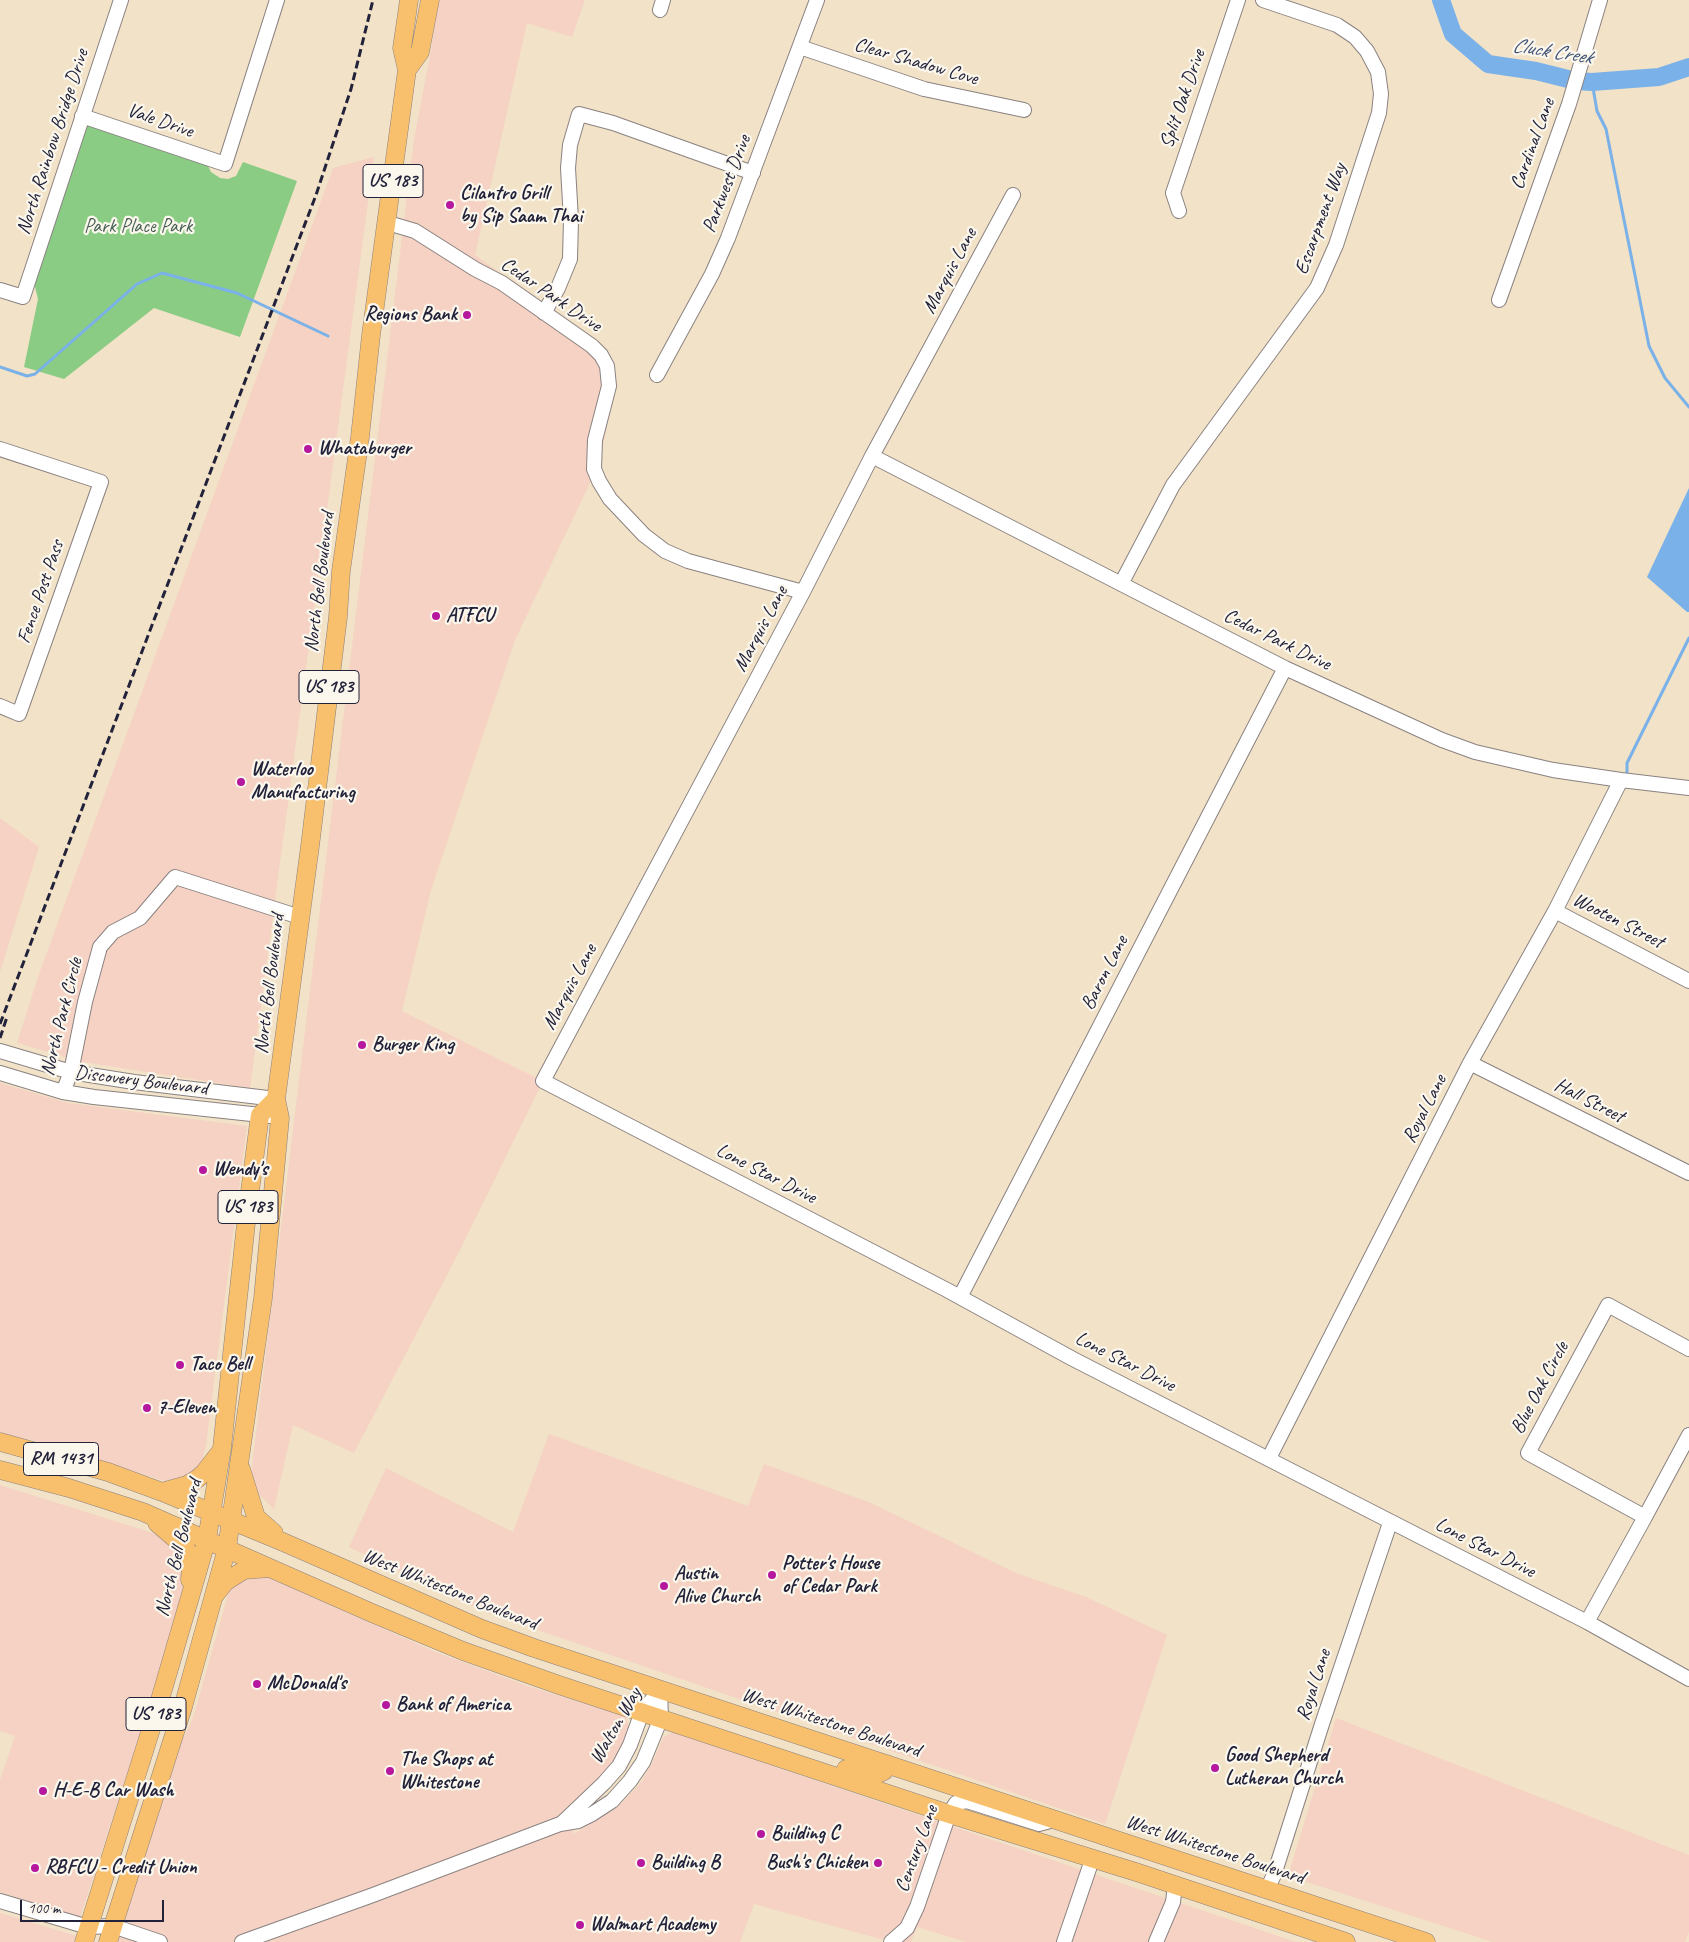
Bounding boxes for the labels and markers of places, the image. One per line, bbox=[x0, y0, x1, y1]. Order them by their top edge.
place label: Cilantro Grill by Sip Saam Thai bbox=[460, 182, 582, 229]
marker: Cilantro Grill by Sip Saam Thai bbox=[444, 199, 456, 211]
place label: Regions Bank bbox=[364, 303, 457, 327]
marker: Regions Bank bbox=[461, 309, 473, 321]
place label: Whataburger bbox=[318, 437, 411, 461]
marker: Whataburger bbox=[302, 443, 314, 455]
place label: ATFCU bbox=[446, 604, 493, 628]
marker: ATFCU bbox=[430, 610, 442, 622]
place label: Waterloo Manufacturing bbox=[251, 758, 355, 805]
marker: Waterloo Manufacturing bbox=[235, 776, 247, 788]
place label: Burger King bbox=[372, 1033, 454, 1057]
marker: Burger King bbox=[356, 1039, 368, 1051]
place label: Wendy's bbox=[213, 1158, 268, 1182]
marker: Wendy's bbox=[197, 1164, 209, 1176]
place label: Taco Bell bbox=[190, 1353, 250, 1377]
marker: Taco Bell bbox=[174, 1359, 186, 1371]
place label: 7-Eleven bbox=[157, 1396, 216, 1420]
marker: 7-Eleven bbox=[141, 1402, 153, 1414]
place label: Potter's House of Cedar Park bbox=[782, 1552, 879, 1599]
place label: Austin Alive Church bbox=[674, 1562, 761, 1609]
marker: Potter's House of Cedar Park bbox=[766, 1569, 778, 1581]
marker: Austin Alive Church bbox=[658, 1580, 670, 1592]
place label: McDonald's bbox=[267, 1672, 346, 1696]
marker: McDonald's bbox=[251, 1678, 263, 1690]
place label: Bank of America bbox=[396, 1693, 510, 1717]
marker: Bank of America bbox=[380, 1699, 392, 1711]
place label: Good Shepherd Lutheran Church bbox=[1225, 1744, 1343, 1791]
place label: The Shops at Whitestone bbox=[400, 1748, 492, 1795]
marker: Good Shepherd Lutheran Church bbox=[1209, 1762, 1221, 1774]
marker: The Shops at Whitestone bbox=[384, 1765, 396, 1777]
place label: H-E-B Car Wash bbox=[53, 1779, 174, 1803]
marker: H-E-B Car Wash bbox=[37, 1785, 49, 1797]
place label: Building C bbox=[771, 1822, 839, 1846]
marker: Building C bbox=[755, 1828, 767, 1840]
place label: Building B bbox=[651, 1851, 720, 1875]
place label: Bush's Chicken bbox=[766, 1851, 868, 1875]
place label: RBFCU - Credit Union bbox=[45, 1856, 197, 1880]
marker: Building B bbox=[635, 1857, 647, 1869]
marker: Bush's Chicken bbox=[872, 1857, 884, 1869]
marker: RBFCU - Credit Union bbox=[29, 1862, 41, 1874]
place label: Walmart Academy bbox=[590, 1913, 715, 1937]
marker: Walmart Academy bbox=[574, 1919, 586, 1931]

